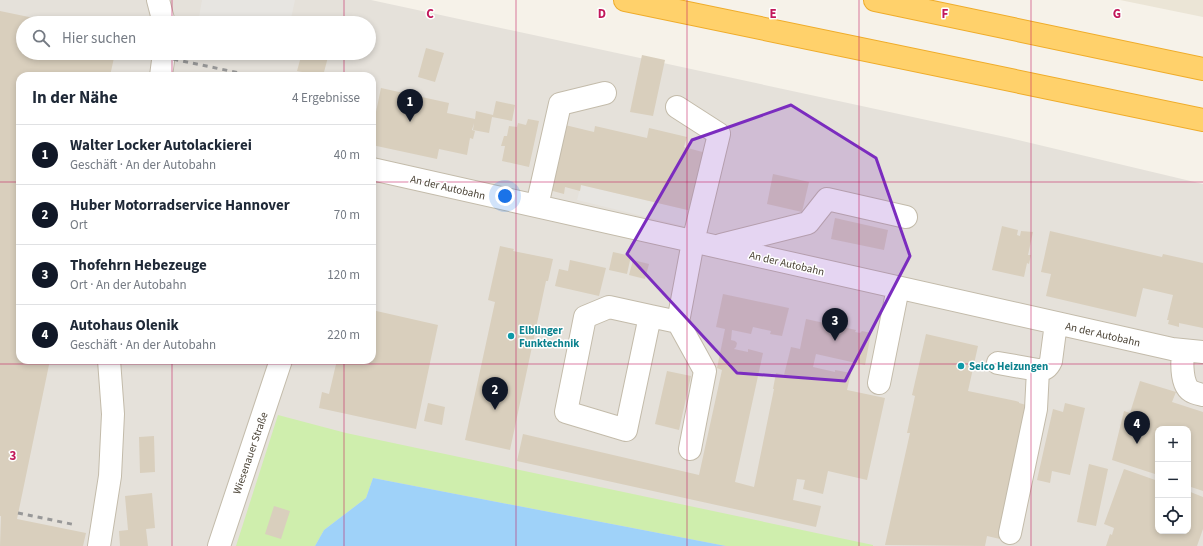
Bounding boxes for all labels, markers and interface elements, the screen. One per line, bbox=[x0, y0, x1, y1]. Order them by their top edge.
text: C bbox=[426, 5, 434, 23]
text: D bbox=[598, 5, 606, 23]
text: E bbox=[769, 5, 777, 23]
text: F bbox=[942, 5, 949, 23]
text: G bbox=[1113, 5, 1121, 23]
search box bbox=[16, 16, 376, 60]
icon: search bbox=[30, 27, 52, 49]
text: Hier suchen bbox=[62, 28, 136, 49]
text: In der Nähe bbox=[32, 86, 118, 110]
text: 4 Ergebnisse bbox=[292, 89, 360, 107]
pin: 1 bbox=[397, 89, 423, 122]
text: Walter Locker Autolackierei bbox=[70, 135, 252, 156]
text: 1 bbox=[42, 146, 48, 164]
text: 40 m bbox=[334, 146, 360, 164]
text: Geschäft · An der Autobahn bbox=[70, 156, 216, 174]
street label: An der Autobahn bbox=[409, 172, 487, 203]
your location bbox=[495, 186, 515, 206]
text: Huber Motorradservice Hannover bbox=[70, 195, 290, 216]
text: 2 bbox=[42, 206, 48, 224]
text: 70 m bbox=[334, 206, 360, 224]
text: Ort bbox=[70, 216, 88, 234]
street label: An der Autobahn bbox=[748, 248, 826, 279]
text: Thofehrn Hebezeuge bbox=[70, 255, 207, 276]
text: 3 bbox=[42, 266, 48, 284]
text: 120 m bbox=[327, 266, 360, 284]
text: Ort · An der Autobahn bbox=[70, 276, 187, 294]
pin: 3 bbox=[822, 308, 848, 341]
text: Autohaus Olenik bbox=[70, 315, 179, 336]
street label: An der Autobahn bbox=[1064, 319, 1142, 350]
place label: Elblinger Funktechnik bbox=[519, 323, 579, 351]
text: 4 bbox=[42, 326, 48, 344]
text: 220 m bbox=[327, 326, 360, 344]
marker: Elblinger Funktechnik bbox=[506, 331, 516, 341]
text: Geschäft · An der Autobahn bbox=[70, 336, 216, 354]
place label: Seico Heizungen bbox=[969, 359, 1048, 374]
marker: Seico Heizungen bbox=[956, 361, 966, 371]
pin: 2 bbox=[482, 377, 508, 410]
street label: Wiesenauer Straße bbox=[229, 410, 272, 496]
pin: 4 bbox=[1124, 411, 1150, 444]
map controls bbox=[1155, 426, 1191, 534]
button: + bbox=[1155, 426, 1191, 462]
text: 3 bbox=[10, 447, 17, 465]
button: − bbox=[1155, 462, 1191, 498]
button: locate bbox=[1155, 498, 1191, 534]

